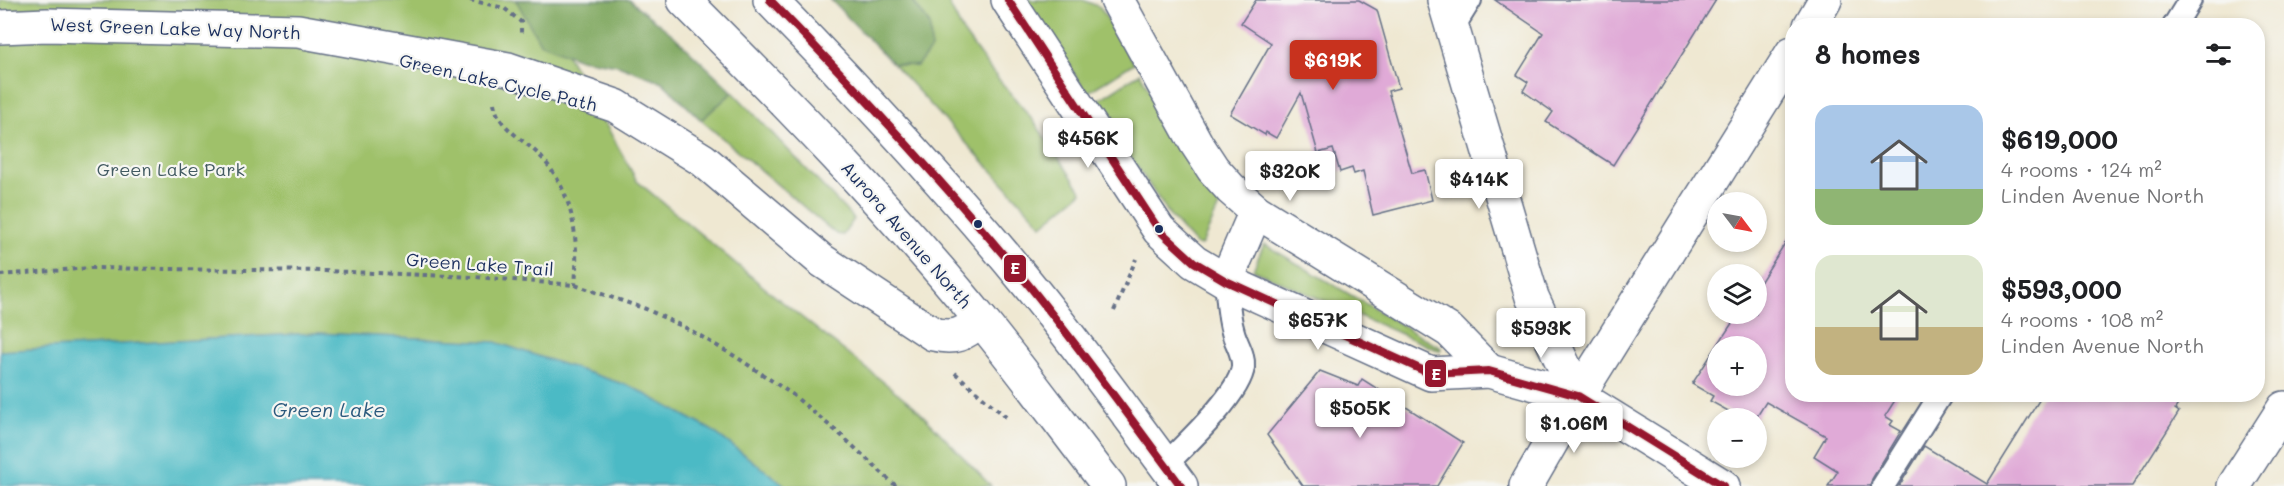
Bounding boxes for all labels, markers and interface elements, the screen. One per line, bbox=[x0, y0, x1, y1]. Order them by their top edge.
street label: West Green Lake Way North bbox=[50, 12, 300, 44]
text: 8 homes bbox=[1815, 37, 1921, 71]
icon: filters bbox=[2202, 38, 2235, 71]
pin: $619K bbox=[1291, 40, 1375, 91]
text: $619K bbox=[1304, 46, 1362, 72]
street label: Green Lake Cycle Path bbox=[397, 48, 599, 116]
pin: $456K bbox=[1046, 118, 1130, 169]
text: $619,000 bbox=[2001, 122, 2118, 156]
text: $456K bbox=[1057, 124, 1119, 150]
icon: home bbox=[1863, 129, 1935, 201]
pin: $320K bbox=[1248, 151, 1332, 202]
street label: Aurora Avenue North bbox=[836, 156, 977, 313]
text: 4 rooms · 124 m² bbox=[2001, 156, 2162, 182]
park label: Green Lake Park bbox=[97, 157, 245, 181]
text: $320K bbox=[1259, 157, 1321, 183]
pin: $414K bbox=[1437, 159, 1521, 210]
text: $414K bbox=[1449, 165, 1509, 191]
text: Linden Avenue North bbox=[2001, 182, 2204, 208]
north arrow bbox=[1707, 192, 1767, 252]
map controls bbox=[1707, 192, 1767, 468]
unlabelled marker bbox=[972, 218, 984, 230]
unlabelled marker bbox=[1153, 223, 1165, 235]
street label: Green Lake Trail bbox=[405, 247, 555, 281]
line badge: E bbox=[1003, 254, 1027, 283]
text: E bbox=[1010, 257, 1020, 278]
button: layers bbox=[1707, 264, 1767, 324]
text: $593,000 bbox=[2001, 272, 2122, 306]
icon: home bbox=[1863, 279, 1935, 351]
pin: $657K bbox=[1276, 300, 1360, 351]
text: $657K bbox=[1288, 306, 1348, 332]
text: 4 rooms · 108 m² bbox=[2001, 306, 2163, 332]
pin: $593K bbox=[1499, 308, 1583, 359]
text: $593K bbox=[1510, 314, 1572, 340]
text: Linden Avenue North bbox=[2001, 332, 2204, 358]
button: + bbox=[1707, 336, 1767, 396]
line badge: E bbox=[1424, 359, 1447, 388]
text: E bbox=[1431, 363, 1441, 384]
pin: $505K bbox=[1318, 388, 1402, 439]
text: $505K bbox=[1329, 394, 1391, 420]
water label: Green Lake bbox=[272, 396, 386, 422]
pin: $1.06M bbox=[1525, 403, 1623, 454]
button: − bbox=[1707, 408, 1767, 468]
text: $1.06M bbox=[1540, 409, 1608, 435]

